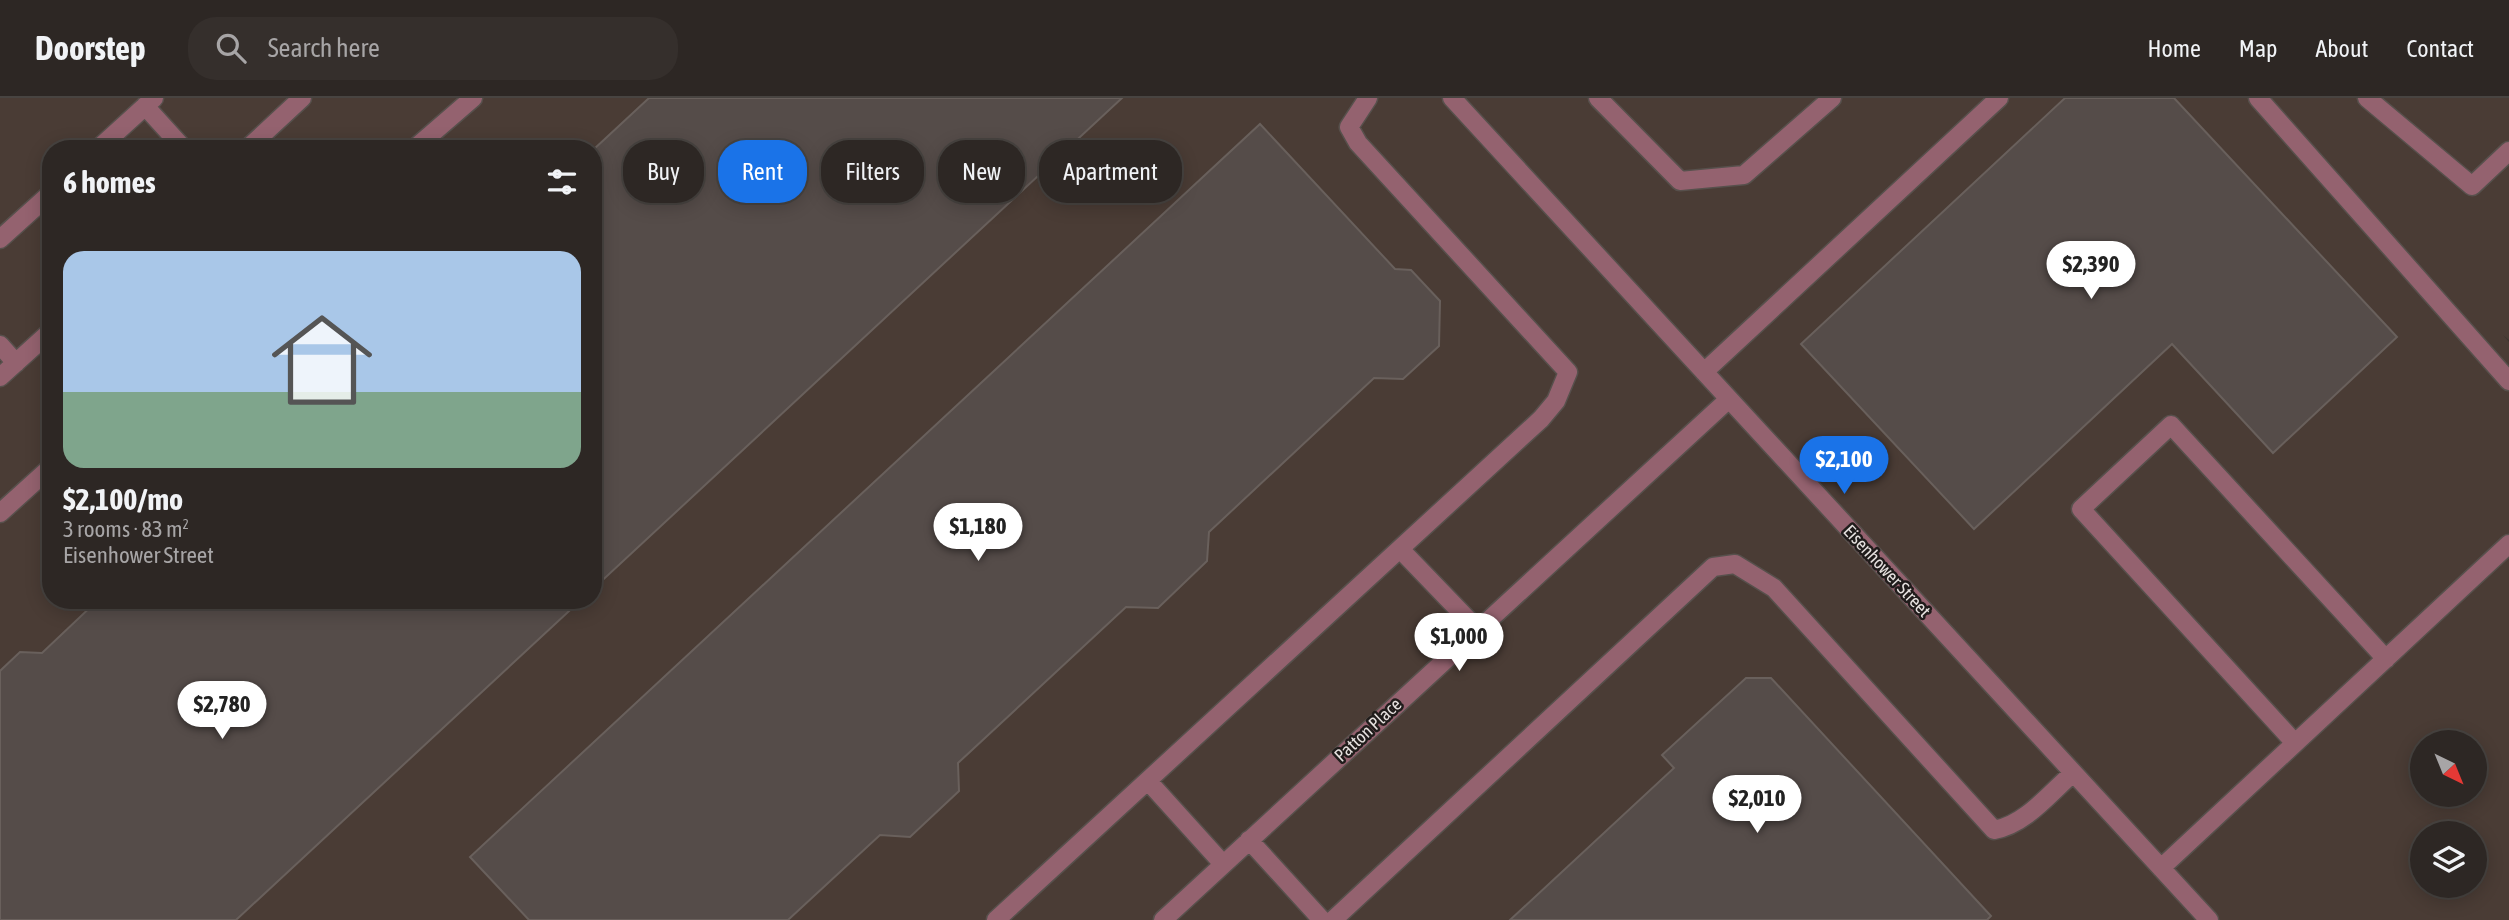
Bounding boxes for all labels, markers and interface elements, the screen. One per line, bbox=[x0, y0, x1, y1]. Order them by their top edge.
search box bbox=[188, 17, 678, 80]
text: Doorstep bbox=[35, 29, 146, 67]
icon: search bbox=[212, 29, 250, 67]
text: Search here bbox=[268, 33, 380, 63]
text: Home bbox=[2147, 35, 2201, 62]
text: Map bbox=[2239, 35, 2277, 62]
text: About bbox=[2315, 35, 2368, 62]
text: Contact bbox=[2406, 35, 2474, 62]
chip: Buy bbox=[623, 140, 704, 203]
chip: Rent bbox=[718, 140, 807, 203]
chip: Filters bbox=[821, 140, 924, 203]
chip: New bbox=[938, 140, 1025, 203]
chip: Apartment bbox=[1039, 140, 1182, 203]
icon: filters bbox=[543, 163, 581, 201]
text: 6 homes bbox=[63, 165, 156, 199]
pin: $2,390 bbox=[2034, 242, 2148, 301]
text: $2,390 bbox=[2063, 251, 2120, 277]
icon: home bbox=[259, 297, 385, 423]
pin: $2,100 bbox=[1787, 436, 1901, 496]
text: $2,100 bbox=[1816, 446, 1873, 472]
text: $2,100/mo bbox=[63, 482, 183, 516]
pin: $1,180 bbox=[921, 504, 1035, 563]
text: $1,180 bbox=[950, 513, 1007, 539]
text: 3 rooms · 83 m² bbox=[63, 516, 189, 542]
street label: Eisenhower Street bbox=[1839, 520, 1935, 621]
text: Eisenhower Street bbox=[63, 542, 214, 568]
pin: $1,000 bbox=[1402, 614, 1516, 673]
text: $1,000 bbox=[1431, 623, 1488, 649]
pin: $2,780 bbox=[165, 682, 279, 741]
text: $2,780 bbox=[194, 691, 251, 717]
street label: Patton Place bbox=[1330, 693, 1405, 766]
north arrow bbox=[2410, 730, 2487, 807]
map controls bbox=[2410, 730, 2487, 898]
pin: $2,010 bbox=[1700, 776, 1814, 835]
text: $2,010 bbox=[1729, 785, 1786, 811]
button: layers bbox=[2410, 821, 2487, 898]

